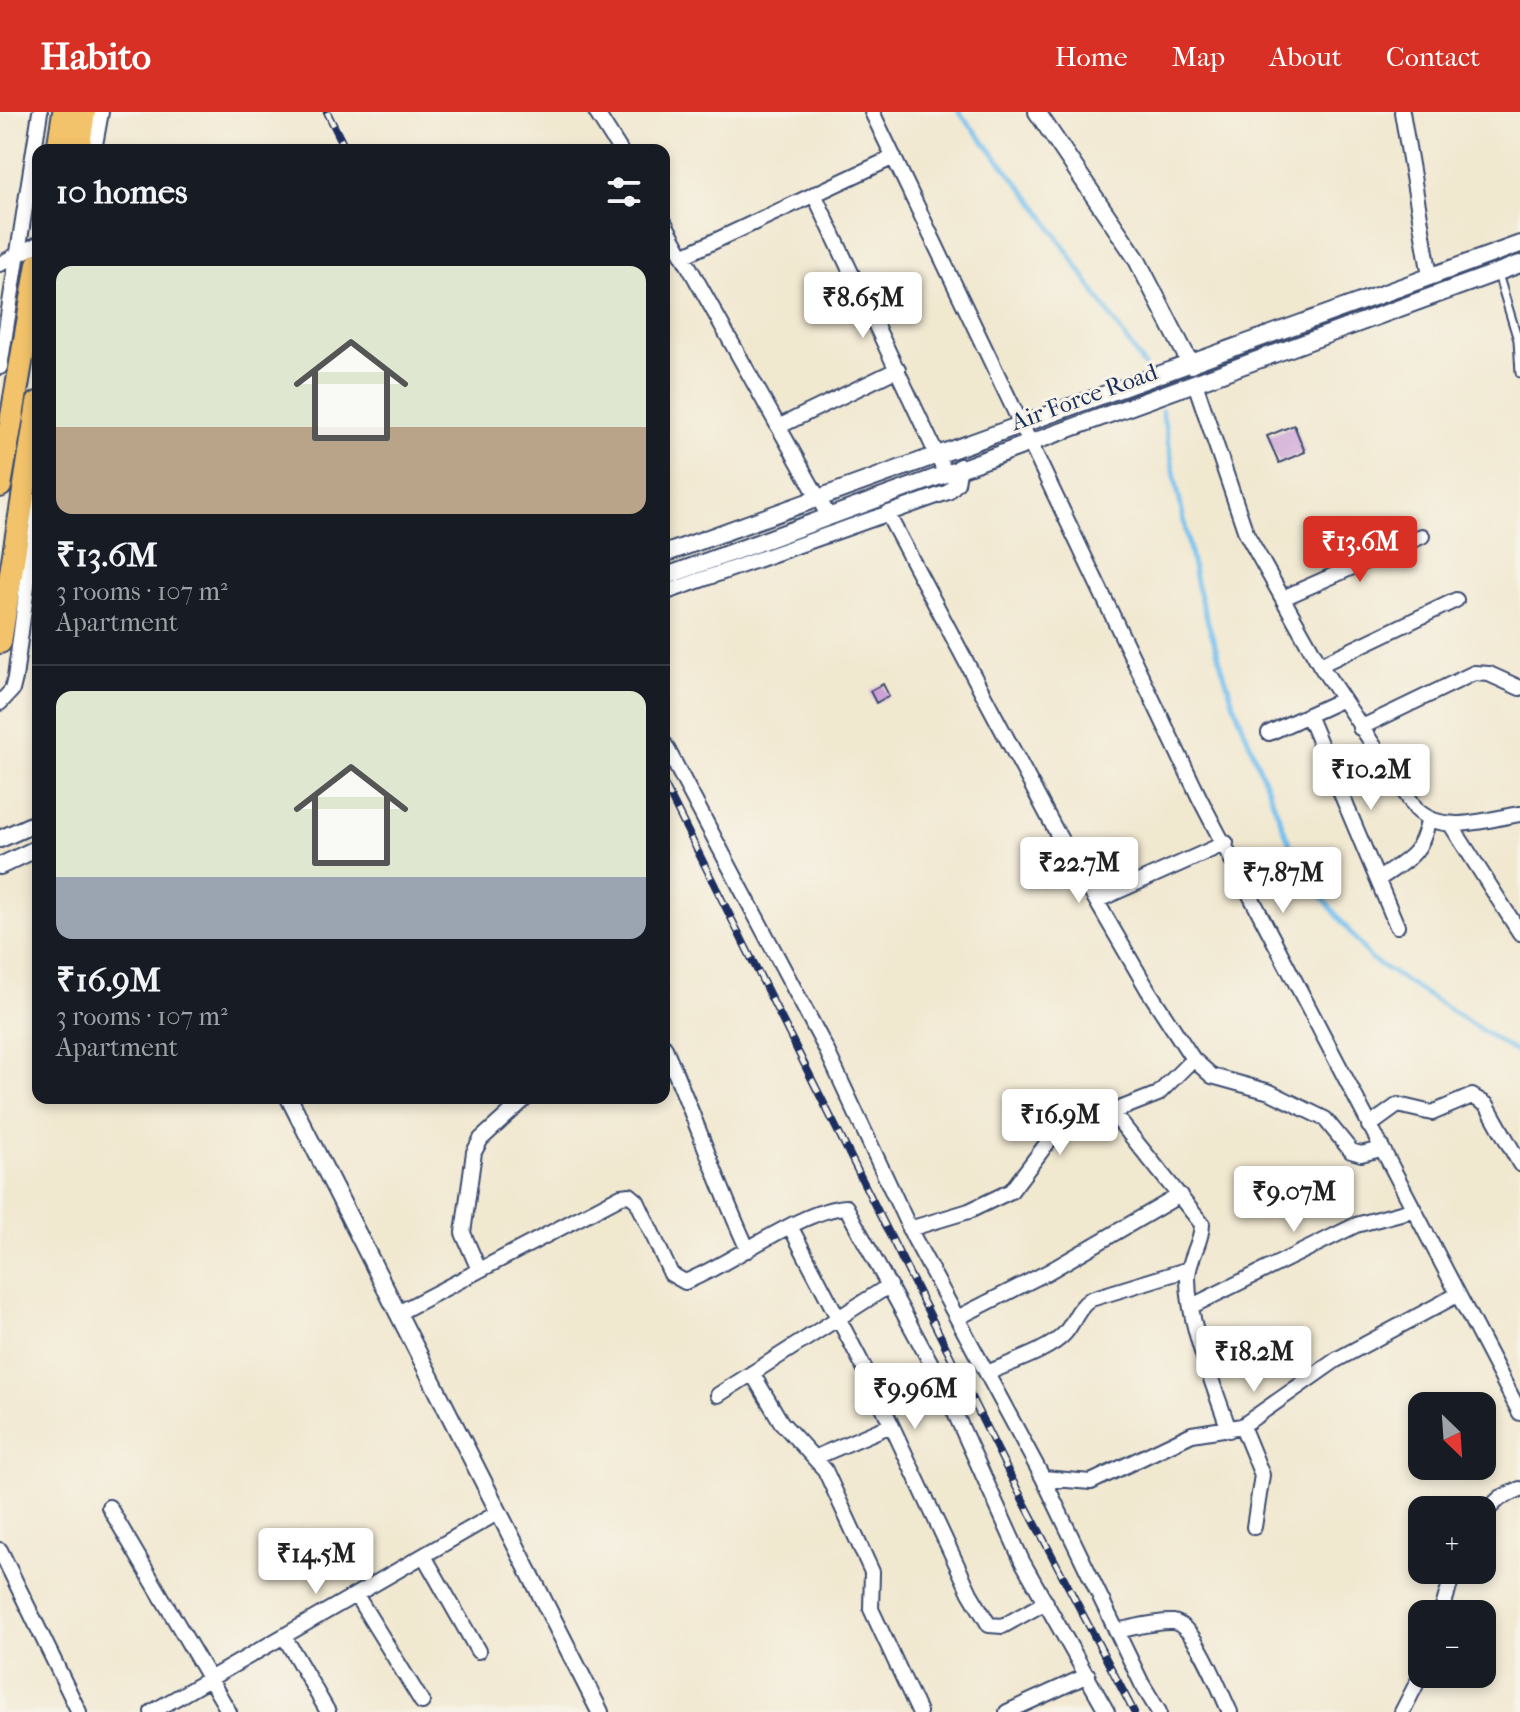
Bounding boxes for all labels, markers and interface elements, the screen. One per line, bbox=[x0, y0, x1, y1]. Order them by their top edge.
text: Habito bbox=[40, 34, 151, 79]
text: Home bbox=[1055, 40, 1128, 73]
text: Map bbox=[1172, 40, 1225, 73]
text: About bbox=[1269, 40, 1342, 73]
text: Contact bbox=[1386, 40, 1480, 73]
icon: filters bbox=[602, 170, 646, 214]
text: 10 homes bbox=[56, 172, 187, 212]
pin: ₹8.65M bbox=[798, 272, 928, 340]
text: ₹8.65M bbox=[822, 282, 904, 313]
icon: home bbox=[279, 318, 423, 462]
street label: Air Force Road bbox=[1006, 357, 1162, 437]
pin: ₹13.6M bbox=[1295, 516, 1425, 584]
text: ₹13.6M bbox=[1321, 526, 1399, 557]
text: ₹13.6M bbox=[56, 535, 158, 575]
text: 3 rooms · 107 m² bbox=[56, 576, 228, 607]
text: Apartment bbox=[56, 607, 178, 638]
icon: home bbox=[279, 743, 423, 887]
pin: ₹10.2M bbox=[1306, 744, 1436, 812]
text: ₹10.2M bbox=[1331, 754, 1411, 785]
pin: ₹22.7M bbox=[1014, 837, 1144, 905]
text: ₹22.7M bbox=[1038, 847, 1120, 878]
pin: ₹7.87M bbox=[1218, 847, 1348, 915]
text: ₹7.87M bbox=[1242, 857, 1324, 888]
text: ₹16.9M bbox=[56, 960, 161, 1000]
text: 3 rooms · 107 m² bbox=[56, 1001, 228, 1032]
text: Apartment bbox=[56, 1032, 178, 1063]
pin: ₹16.9M bbox=[995, 1089, 1125, 1157]
text: ₹16.9M bbox=[1020, 1099, 1100, 1130]
pin: ₹9.07M bbox=[1229, 1166, 1359, 1234]
text: ₹9.07M bbox=[1252, 1176, 1336, 1207]
pin: ₹18.2M bbox=[1189, 1326, 1319, 1394]
text: ₹18.2M bbox=[1214, 1336, 1294, 1367]
pin: ₹9.96M bbox=[850, 1363, 980, 1431]
text: ₹9.96M bbox=[873, 1373, 957, 1404]
north arrow bbox=[1408, 1392, 1496, 1480]
map controls bbox=[1408, 1392, 1496, 1688]
button: + bbox=[1408, 1496, 1496, 1584]
pin: ₹14.5M bbox=[251, 1528, 381, 1596]
text: ₹14.5M bbox=[276, 1538, 356, 1569]
button: − bbox=[1408, 1600, 1496, 1688]

